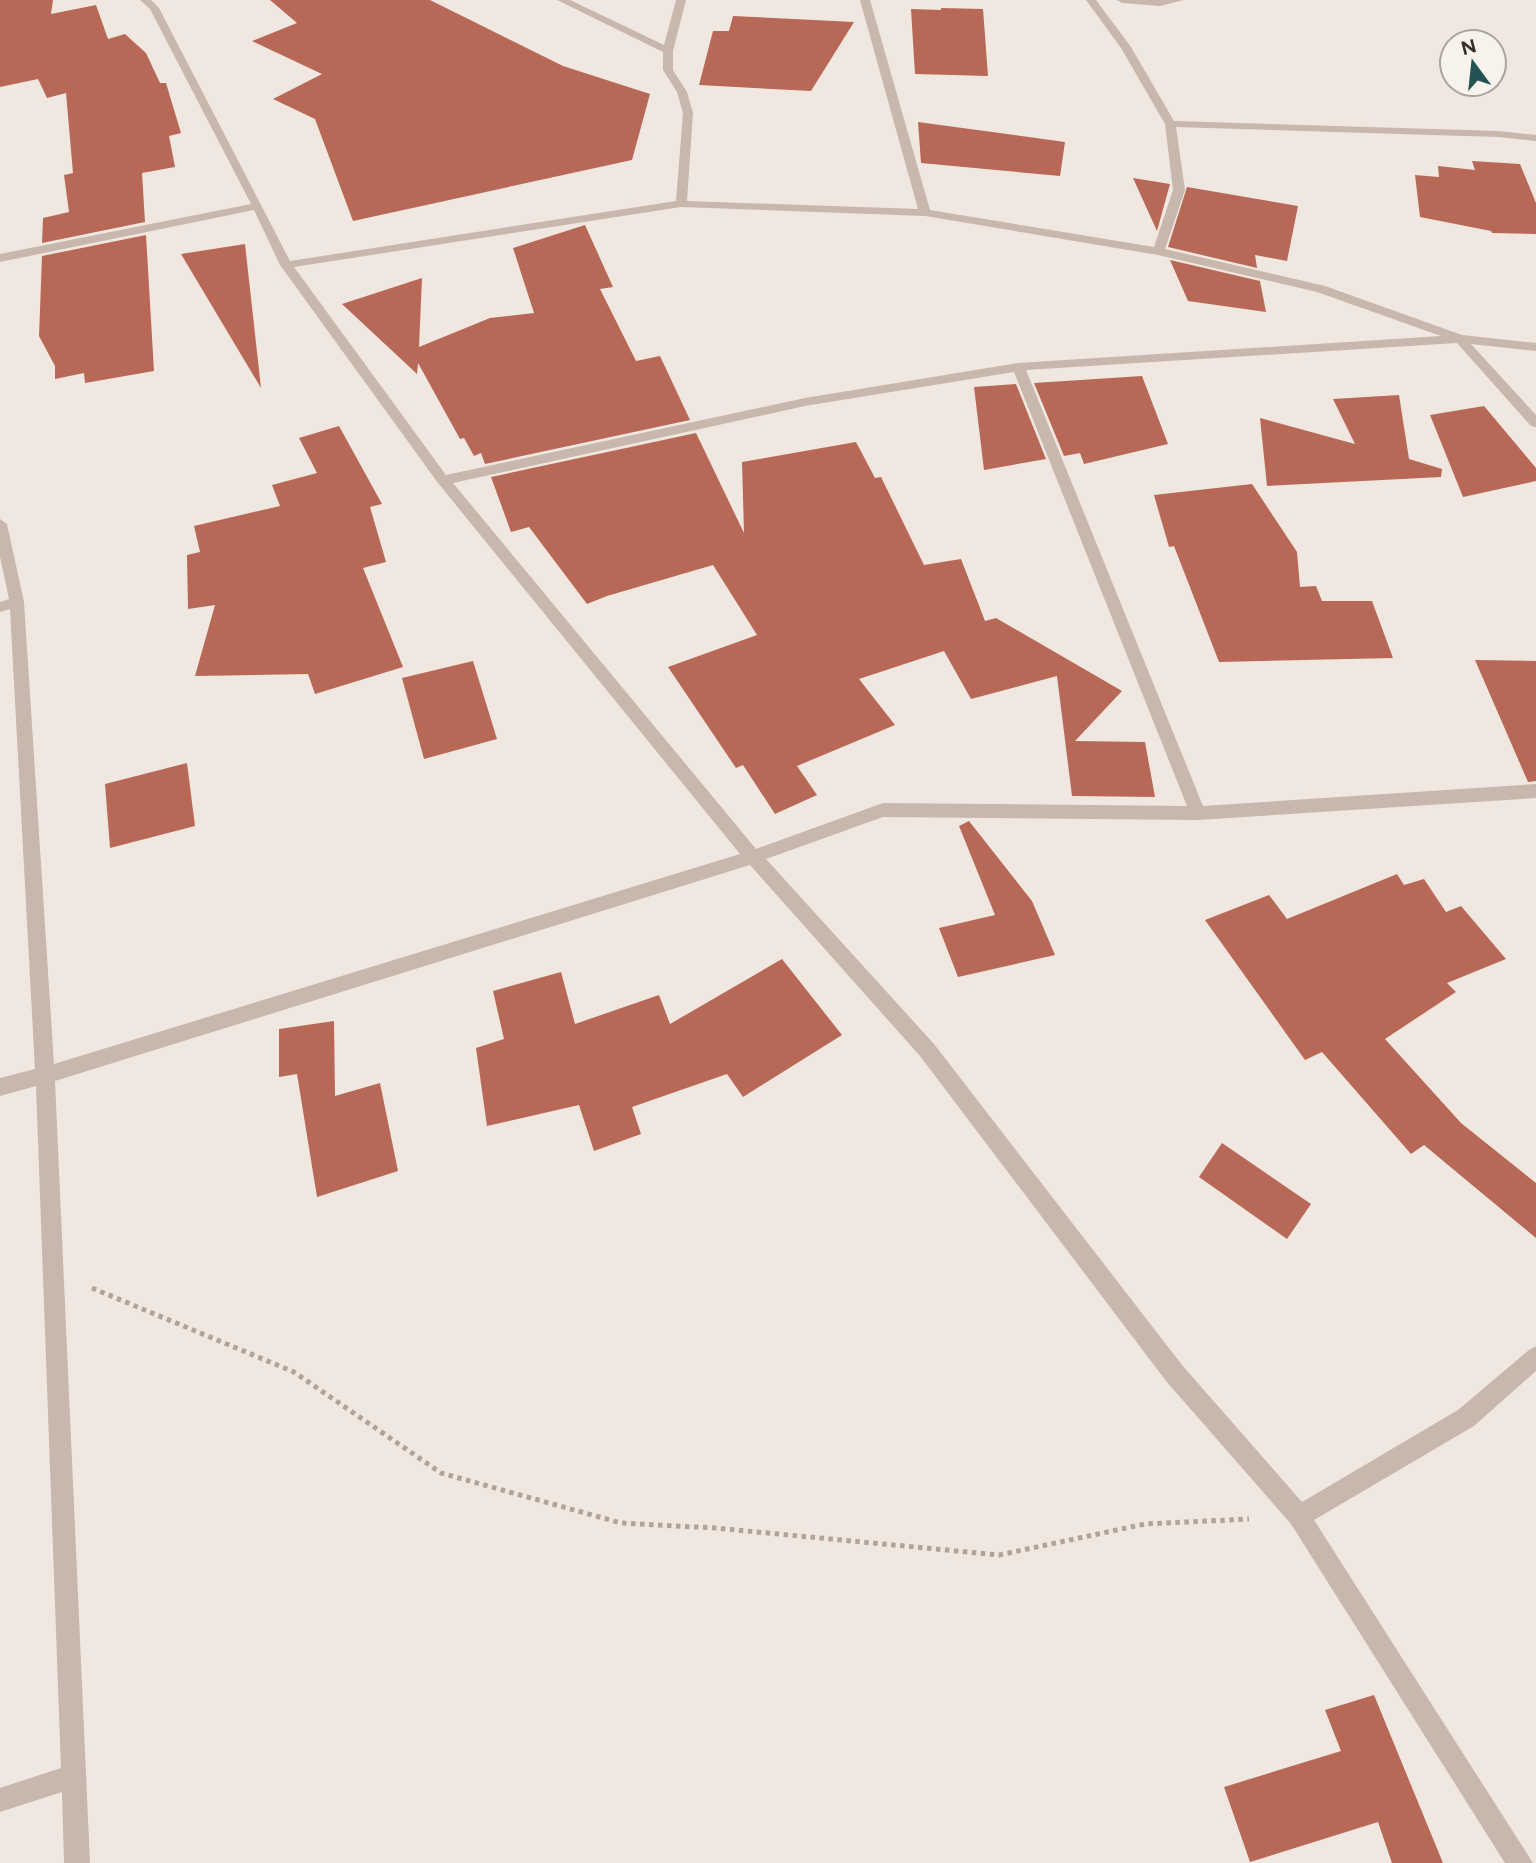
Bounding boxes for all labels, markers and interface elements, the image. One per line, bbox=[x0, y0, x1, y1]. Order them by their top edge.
north arrow bbox=[1438, 28, 1508, 98]
text: N bbox=[1459, 34, 1479, 60]

